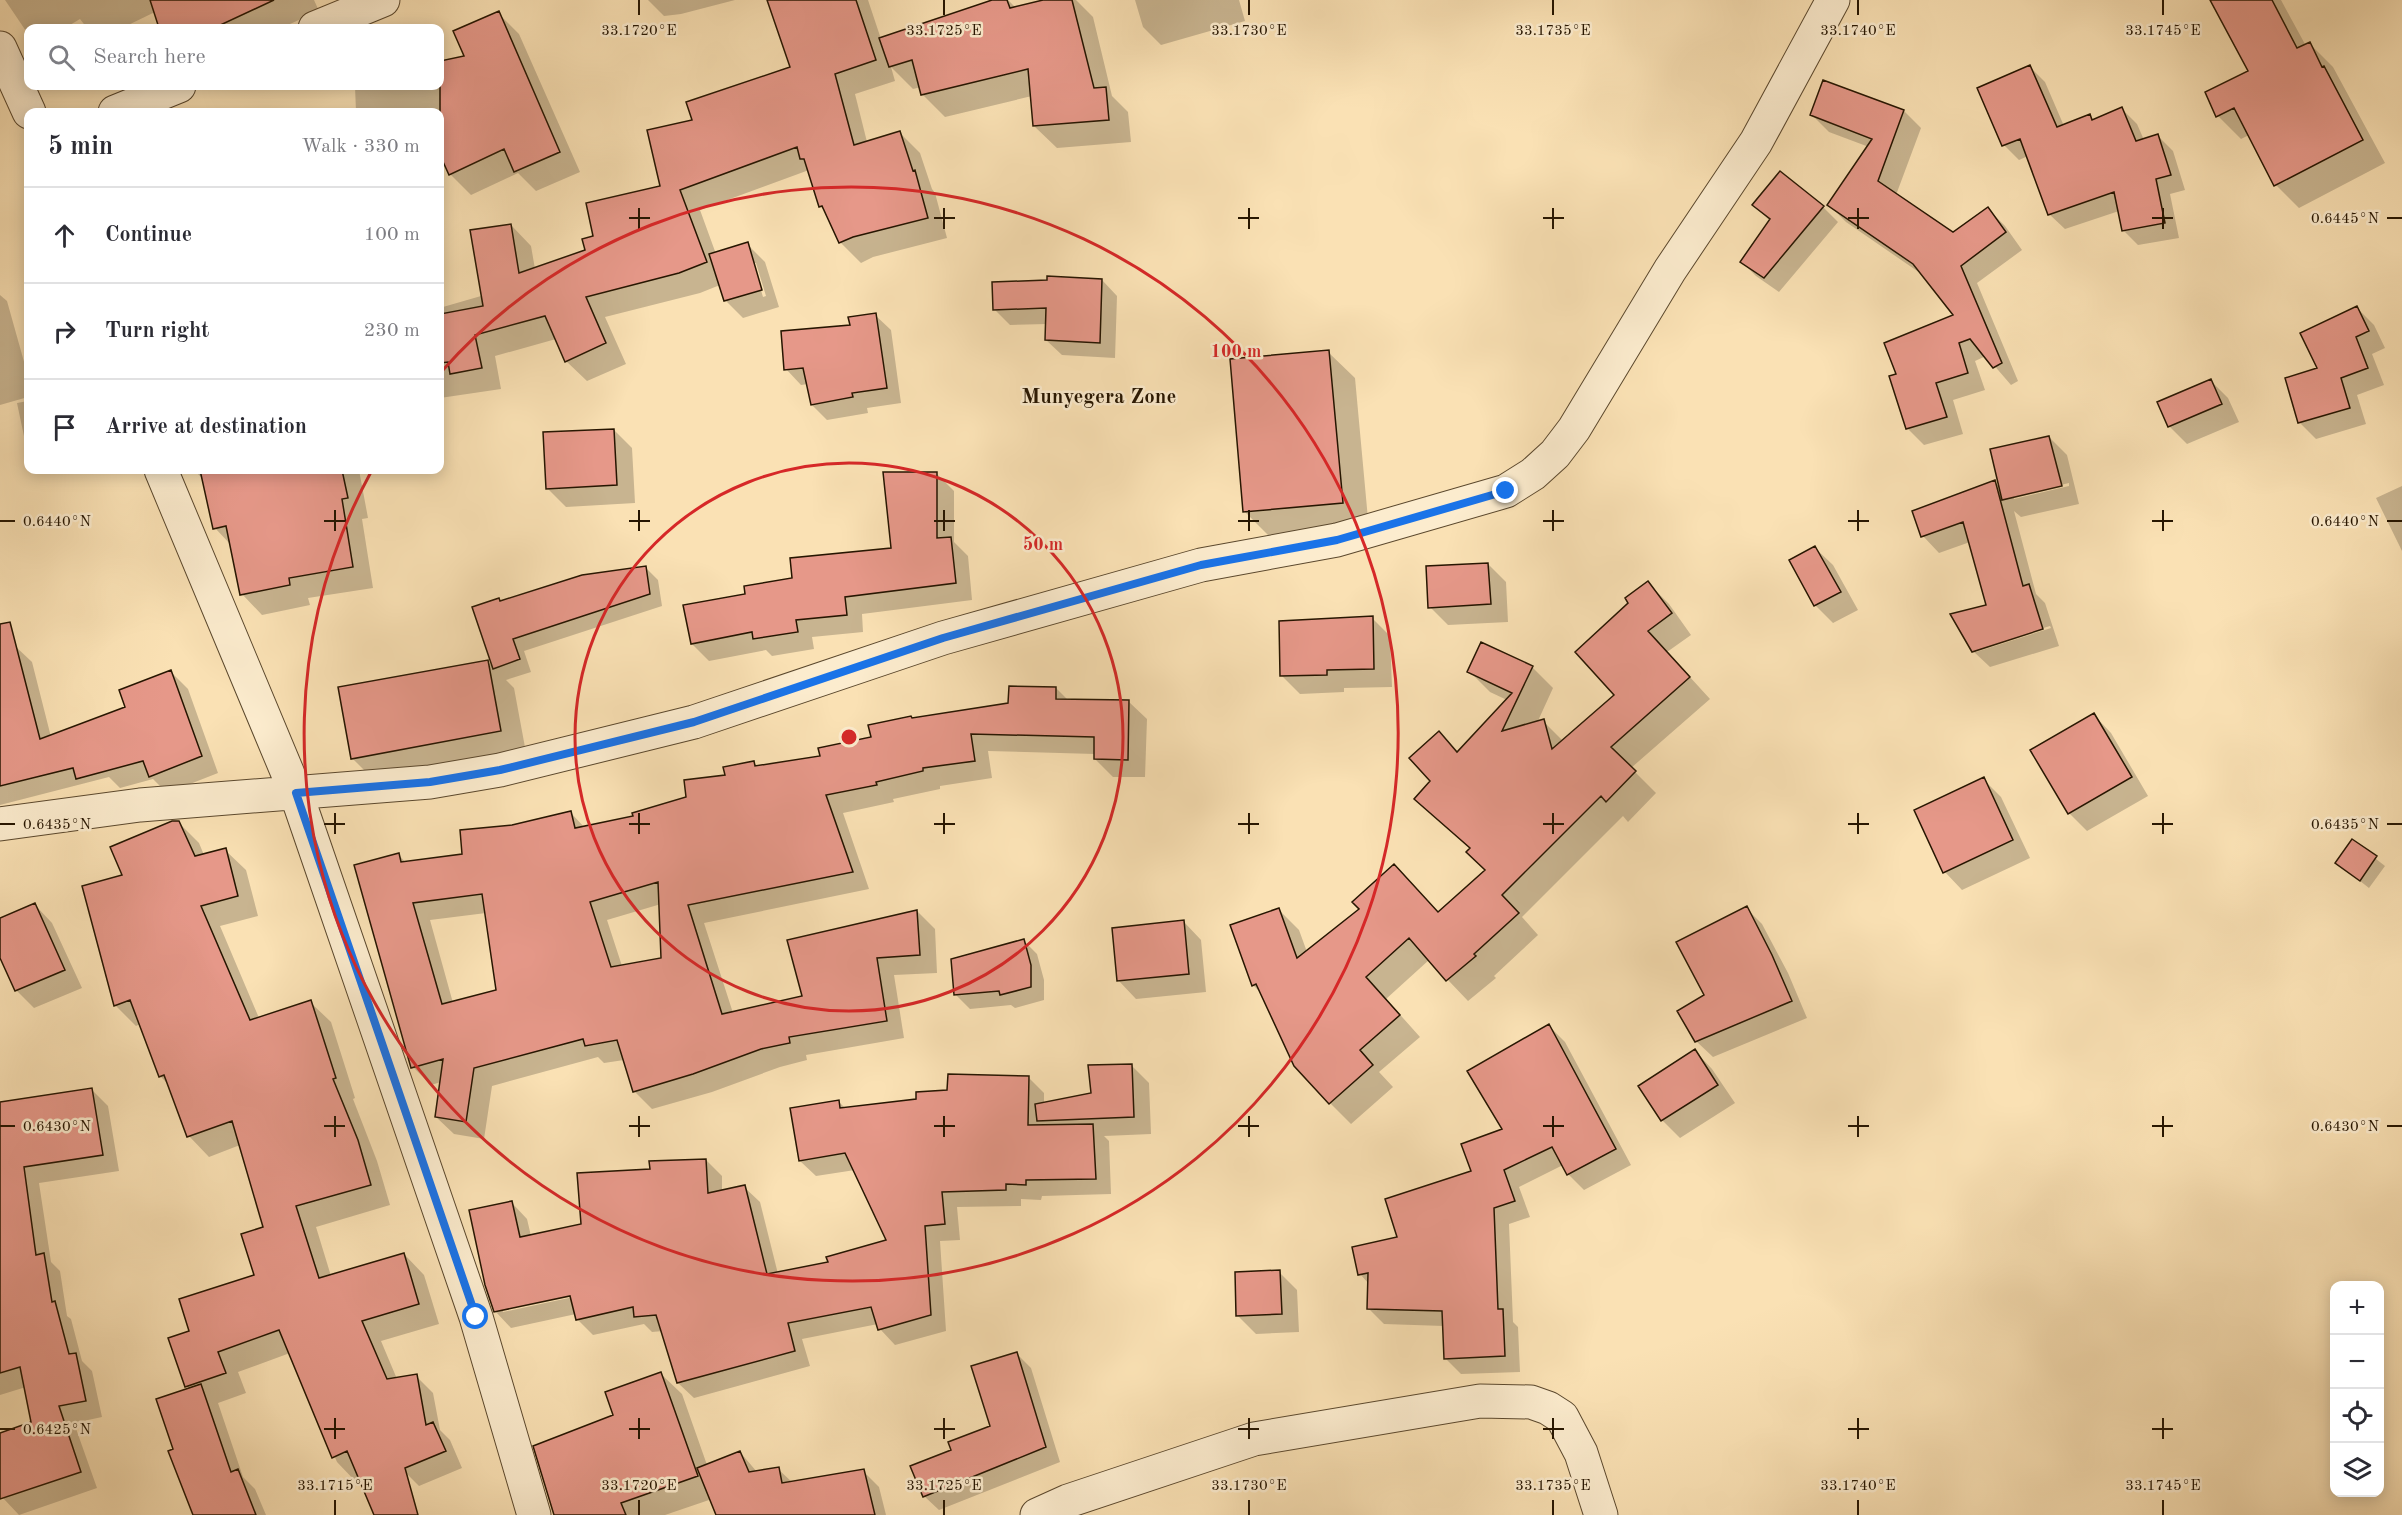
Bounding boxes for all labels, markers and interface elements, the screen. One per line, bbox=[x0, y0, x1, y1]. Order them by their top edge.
search box bbox=[24, 24, 444, 90]
text: 33.1720°E bbox=[601, 24, 677, 39]
text: 33.1725°E bbox=[906, 24, 982, 39]
text: 33.1730°E bbox=[1211, 24, 1287, 39]
text: 33.1735°E bbox=[1515, 24, 1591, 39]
text: 33.1740°E bbox=[1820, 24, 1896, 39]
text: 33.1745°E bbox=[2125, 24, 2201, 39]
icon: search bbox=[45, 41, 78, 74]
text: Search here bbox=[93, 46, 206, 68]
text: 5 min bbox=[48, 134, 113, 160]
text: Walk · 330 m bbox=[301, 137, 420, 157]
text: 0.6445°N bbox=[2311, 212, 2379, 227]
icon: ahead bbox=[48, 219, 81, 252]
text: Continue bbox=[105, 224, 192, 246]
text: 100 m bbox=[364, 225, 420, 245]
icon: right bbox=[48, 315, 81, 348]
text: Turn right bbox=[105, 320, 209, 342]
text: 230 m bbox=[364, 321, 420, 341]
text: 100 m bbox=[1211, 343, 1261, 361]
district label: Munyegera Zone bbox=[1022, 387, 1176, 408]
icon: arrive bbox=[48, 411, 81, 444]
text: Arrive at destination bbox=[105, 416, 307, 438]
route end bbox=[1492, 477, 1518, 503]
text: 0.6440°N bbox=[23, 515, 91, 530]
text: 0.6440°N bbox=[2311, 515, 2379, 530]
text: 50 m bbox=[1023, 536, 1063, 554]
centre of rings bbox=[839, 727, 859, 747]
text: 0.6435°N bbox=[23, 818, 91, 833]
text: 0.6435°N bbox=[2311, 818, 2379, 833]
text: 0.6430°N bbox=[23, 1120, 91, 1135]
text: 0.6430°N bbox=[2311, 1120, 2379, 1135]
map controls bbox=[2330, 1281, 2384, 1497]
button: + bbox=[2330, 1281, 2384, 1335]
route start bbox=[462, 1303, 488, 1329]
button: − bbox=[2330, 1335, 2384, 1389]
button: locate bbox=[2330, 1389, 2384, 1443]
text: 0.6425°N bbox=[23, 1423, 91, 1438]
button: layers bbox=[2330, 1443, 2384, 1497]
text: 33.1715°E bbox=[297, 1479, 373, 1494]
text: 33.1720°E bbox=[601, 1479, 677, 1494]
text: 33.1725°E bbox=[906, 1479, 982, 1494]
text: 33.1730°E bbox=[1211, 1479, 1287, 1494]
text: 33.1735°E bbox=[1515, 1479, 1591, 1494]
text: 33.1740°E bbox=[1820, 1479, 1896, 1494]
text: 33.1745°E bbox=[2125, 1479, 2201, 1494]

